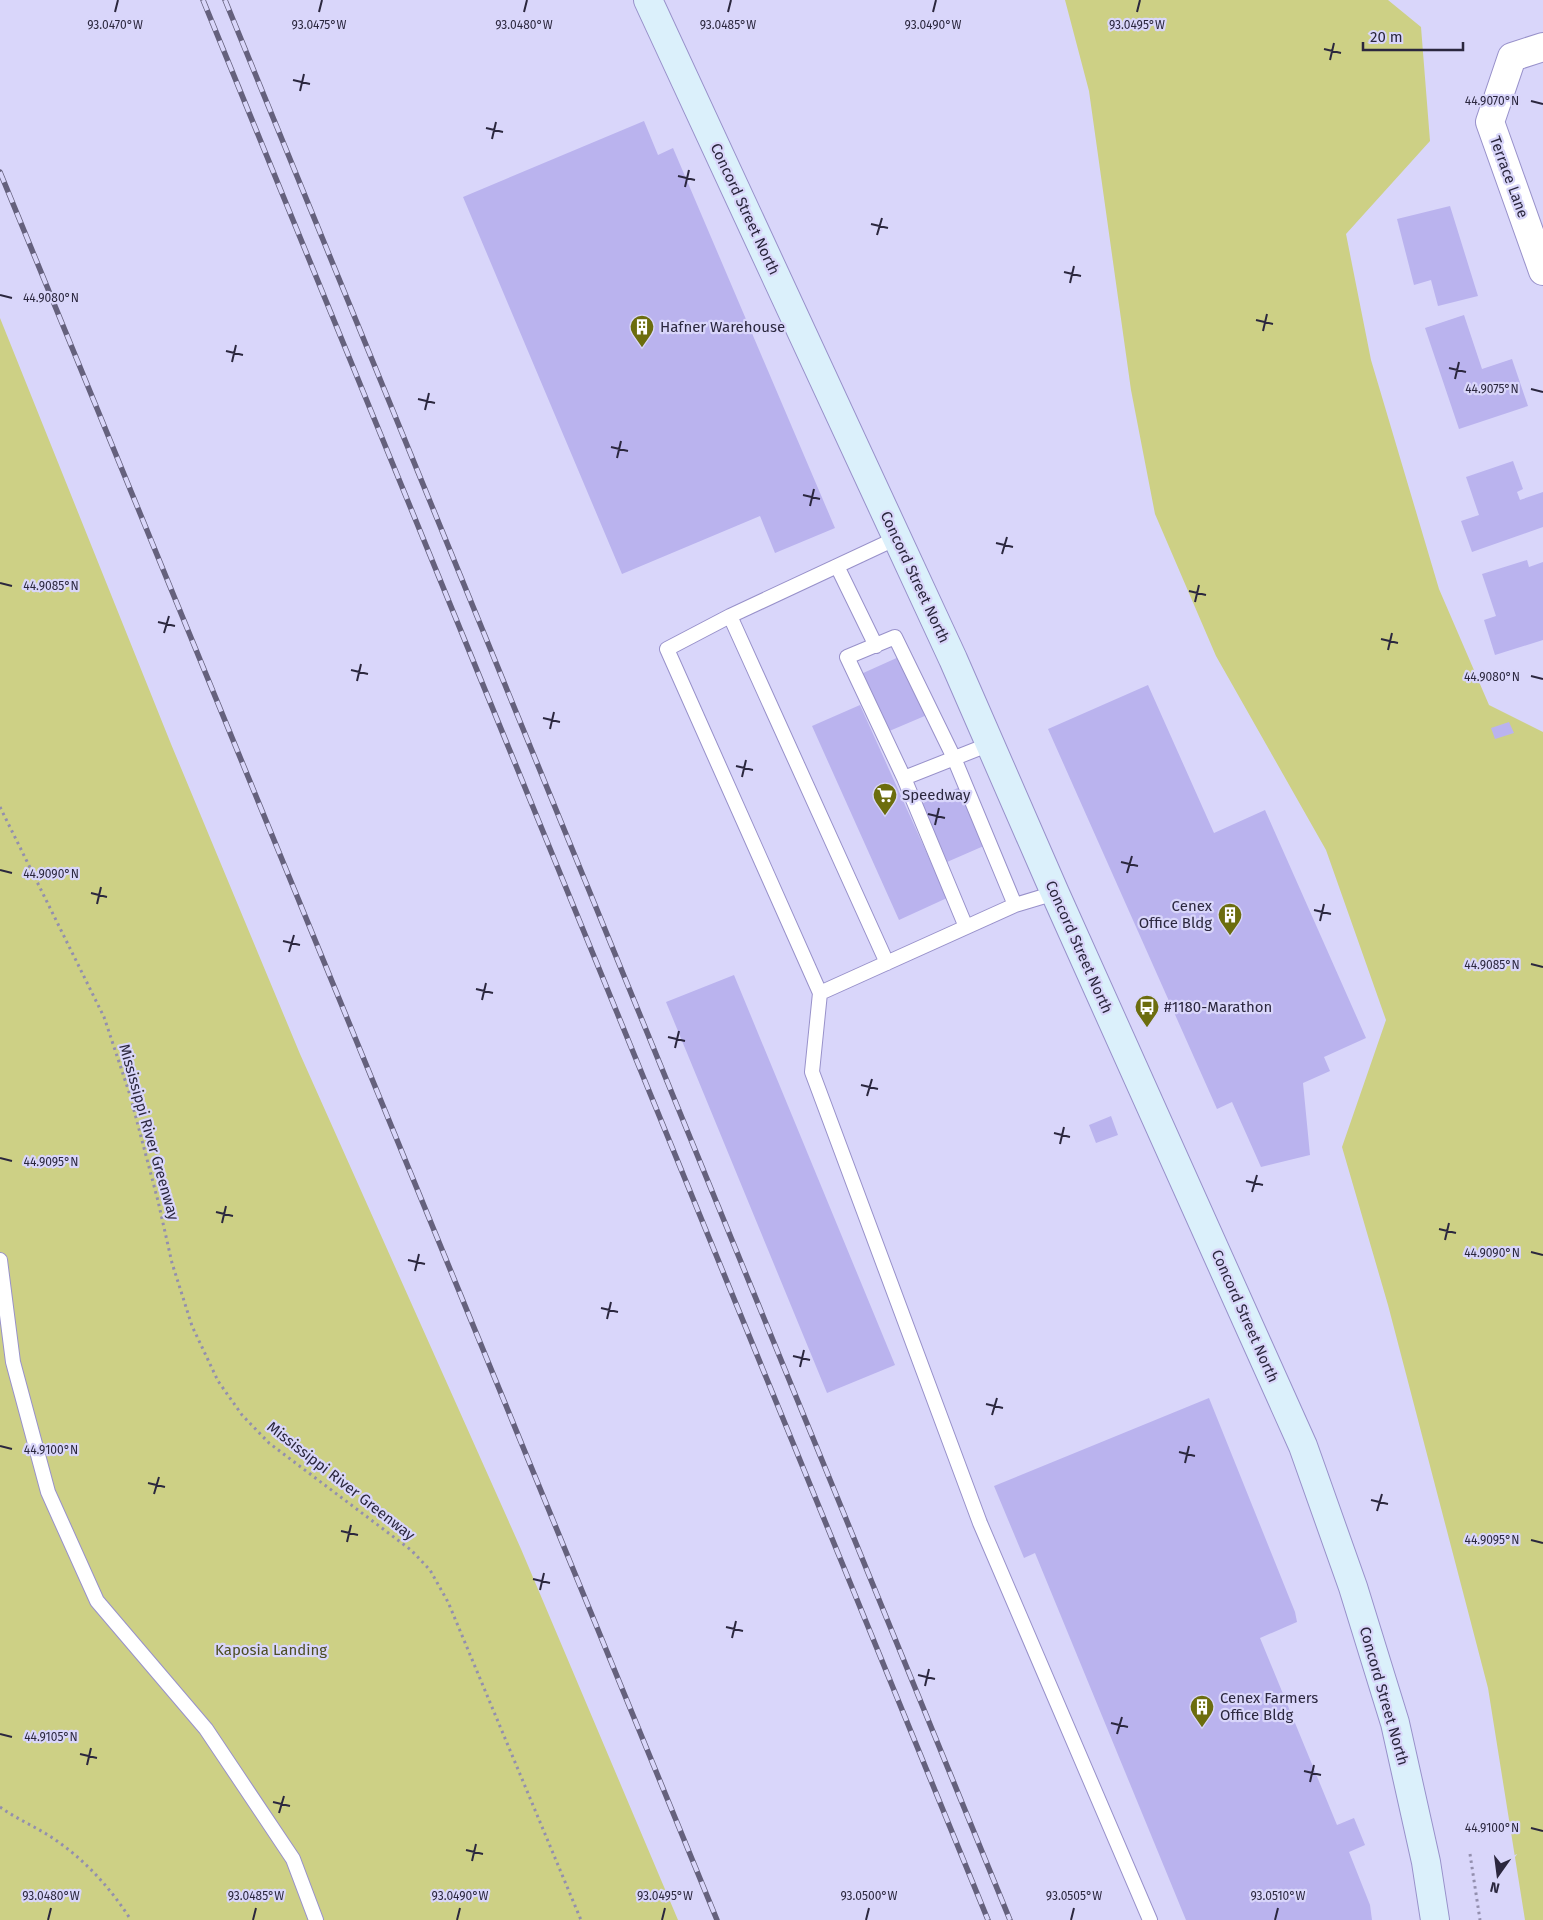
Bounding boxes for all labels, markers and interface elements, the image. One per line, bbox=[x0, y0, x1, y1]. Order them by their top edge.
text: 93.0470°W bbox=[87, 18, 143, 32]
text: 93.0475°W bbox=[292, 18, 346, 32]
text: 93.0480°W bbox=[495, 18, 553, 32]
text: 93.0485°W bbox=[700, 18, 756, 32]
text: 93.0490°W bbox=[905, 18, 961, 32]
text: 93.0495°W bbox=[1109, 18, 1165, 32]
scale bar bbox=[1363, 20, 1463, 52]
text: 20 m bbox=[1370, 28, 1403, 46]
text: 44.9070°N bbox=[1465, 94, 1519, 108]
street label: Terrace Lane bbox=[1486, 134, 1532, 220]
street label: Concord Street North bbox=[707, 140, 783, 278]
text: 44.9080°N bbox=[23, 291, 79, 305]
building icon: Hafner Warehouse bbox=[629, 314, 655, 348]
place label: Hafner Warehouse bbox=[660, 318, 785, 336]
text: 44.9075°N bbox=[1465, 382, 1519, 396]
street label: Concord Street North bbox=[877, 508, 953, 646]
text: 44.9085°N bbox=[23, 579, 79, 593]
text: 44.9080°N bbox=[1464, 670, 1520, 684]
supermarket icon: Speedway bbox=[872, 782, 898, 816]
place label: Speedway bbox=[902, 786, 971, 804]
text: 44.9090°N bbox=[23, 867, 79, 881]
street label: Concord Street North bbox=[1042, 878, 1116, 1016]
place label: Cenex Office Bldg bbox=[1139, 897, 1213, 932]
building icon: Cenex Office Bldg bbox=[1217, 902, 1243, 936]
text: 44.9085°N bbox=[1464, 958, 1520, 972]
bus stop icon: #1180-Marathon bbox=[1134, 994, 1160, 1028]
place label: #1180-Marathon bbox=[1164, 998, 1272, 1016]
street label: Mississippi River Greenway bbox=[115, 1042, 183, 1223]
text: 44.9095°N bbox=[24, 1155, 78, 1169]
text: 44.9090°N bbox=[1464, 1246, 1520, 1260]
street label: Concord Street North bbox=[1208, 1247, 1282, 1385]
street label: Mississippi River Greenway bbox=[264, 1418, 419, 1545]
text: 44.9100°N bbox=[24, 1443, 78, 1457]
text: 44.9095°N bbox=[1465, 1533, 1519, 1547]
street label: Concord Street North bbox=[1356, 1625, 1412, 1767]
park label: Kaposia Landing bbox=[215, 1641, 327, 1659]
place label: Cenex Farmers Office Bldg bbox=[1220, 1689, 1318, 1724]
building icon: Cenex Farmers Office Bldg bbox=[1189, 1694, 1215, 1728]
text: 44.9105°N bbox=[24, 1730, 78, 1744]
text: 44.9100°N bbox=[1465, 1821, 1519, 1835]
north arrow bbox=[1473, 1850, 1523, 1900]
text: N bbox=[1488, 1878, 1502, 1897]
text: 93.0480°W bbox=[22, 1889, 80, 1903]
text: 93.0485°W bbox=[228, 1889, 284, 1903]
text: 93.0490°W bbox=[432, 1889, 488, 1903]
text: 93.0495°W bbox=[637, 1889, 693, 1903]
text: 93.0500°W bbox=[840, 1889, 898, 1903]
text: 93.0505°W bbox=[1046, 1889, 1102, 1903]
text: 93.0510°W bbox=[1251, 1889, 1306, 1903]

